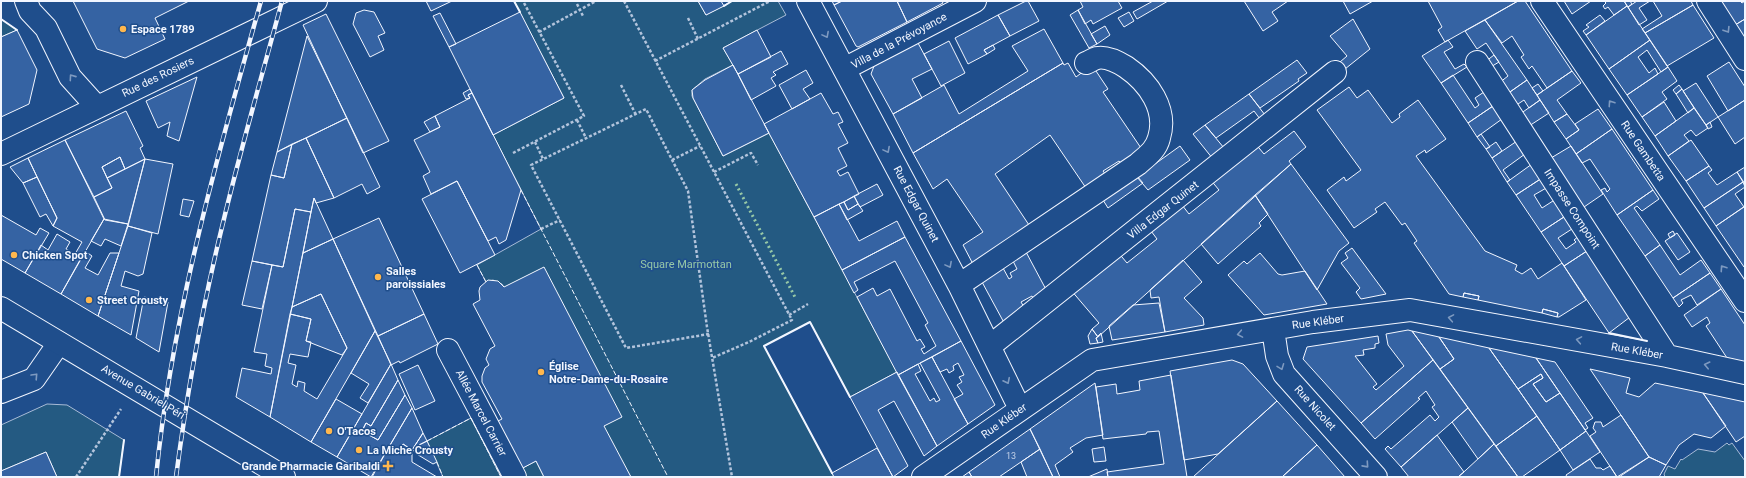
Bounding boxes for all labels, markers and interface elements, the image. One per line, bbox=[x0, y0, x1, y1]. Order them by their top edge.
street label: Villa de la Prévoyance bbox=[849, 10, 949, 72]
place label: Espace 1789 bbox=[131, 23, 195, 36]
marker: Espace 1789 bbox=[118, 24, 128, 34]
one-way arrow bbox=[1722, 26, 1729, 33]
one-way arrow bbox=[822, 31, 829, 39]
street label: Rue des Rosiers bbox=[120, 54, 196, 100]
one-way arrow bbox=[70, 75, 77, 82]
one-way arrow bbox=[1608, 100, 1616, 107]
street label: Rue Gambetta bbox=[1618, 118, 1668, 184]
one-way arrow bbox=[883, 146, 890, 153]
street label: Rue Edgar Quinet bbox=[890, 164, 942, 245]
street label: Impasse Compoint bbox=[1541, 167, 1603, 252]
street label: Villa Edgar Quinet bbox=[1125, 178, 1201, 242]
place label: Chicken Spot bbox=[22, 249, 88, 262]
marker: Chicken Spot bbox=[9, 250, 19, 260]
park label: Square Marmottan bbox=[640, 258, 732, 271]
one-way arrow bbox=[944, 261, 951, 268]
place label: Salles paroissiales bbox=[386, 265, 446, 291]
one-way arrow bbox=[1720, 265, 1728, 272]
marker: Salles paroissiales bbox=[373, 272, 383, 282]
place label: Street Crousty bbox=[97, 294, 169, 307]
marker: Street Crousty bbox=[84, 295, 94, 305]
street label: Rue Kléber bbox=[1291, 312, 1345, 332]
one-way arrow bbox=[1448, 314, 1454, 322]
one-way arrow bbox=[1237, 330, 1243, 338]
one-way arrow bbox=[1576, 337, 1582, 345]
street label: Rue Kléber bbox=[1610, 340, 1664, 362]
place label: Église Notre-Dame-du-Rosaire bbox=[549, 360, 668, 386]
one-way arrow bbox=[1704, 361, 1710, 369]
street label: Avenue Gabriel Péri bbox=[99, 362, 187, 422]
one-way arrow bbox=[1277, 363, 1285, 370]
marker: Église Notre-Dame-du-Rosaire bbox=[536, 367, 546, 377]
street label: Allée Marcel Carrier bbox=[453, 368, 509, 459]
one-way arrow bbox=[31, 373, 38, 381]
one-way arrow bbox=[1002, 377, 1010, 385]
street label: Rue Nicolet bbox=[1291, 383, 1339, 433]
street label: Rue Kléber bbox=[979, 400, 1029, 441]
place label: O'Tacos bbox=[337, 425, 376, 438]
marker: O'Tacos bbox=[324, 426, 334, 436]
place label: La Miche Crousty bbox=[367, 444, 453, 457]
marker: La Miche Crousty bbox=[354, 445, 364, 455]
house number: 13 bbox=[1006, 451, 1016, 461]
place label: Grande Pharmacie Garibaldi bbox=[241, 460, 380, 473]
one-way arrow bbox=[1361, 460, 1368, 468]
marker: Grande Pharmacie Garibaldi bbox=[383, 461, 393, 471]

